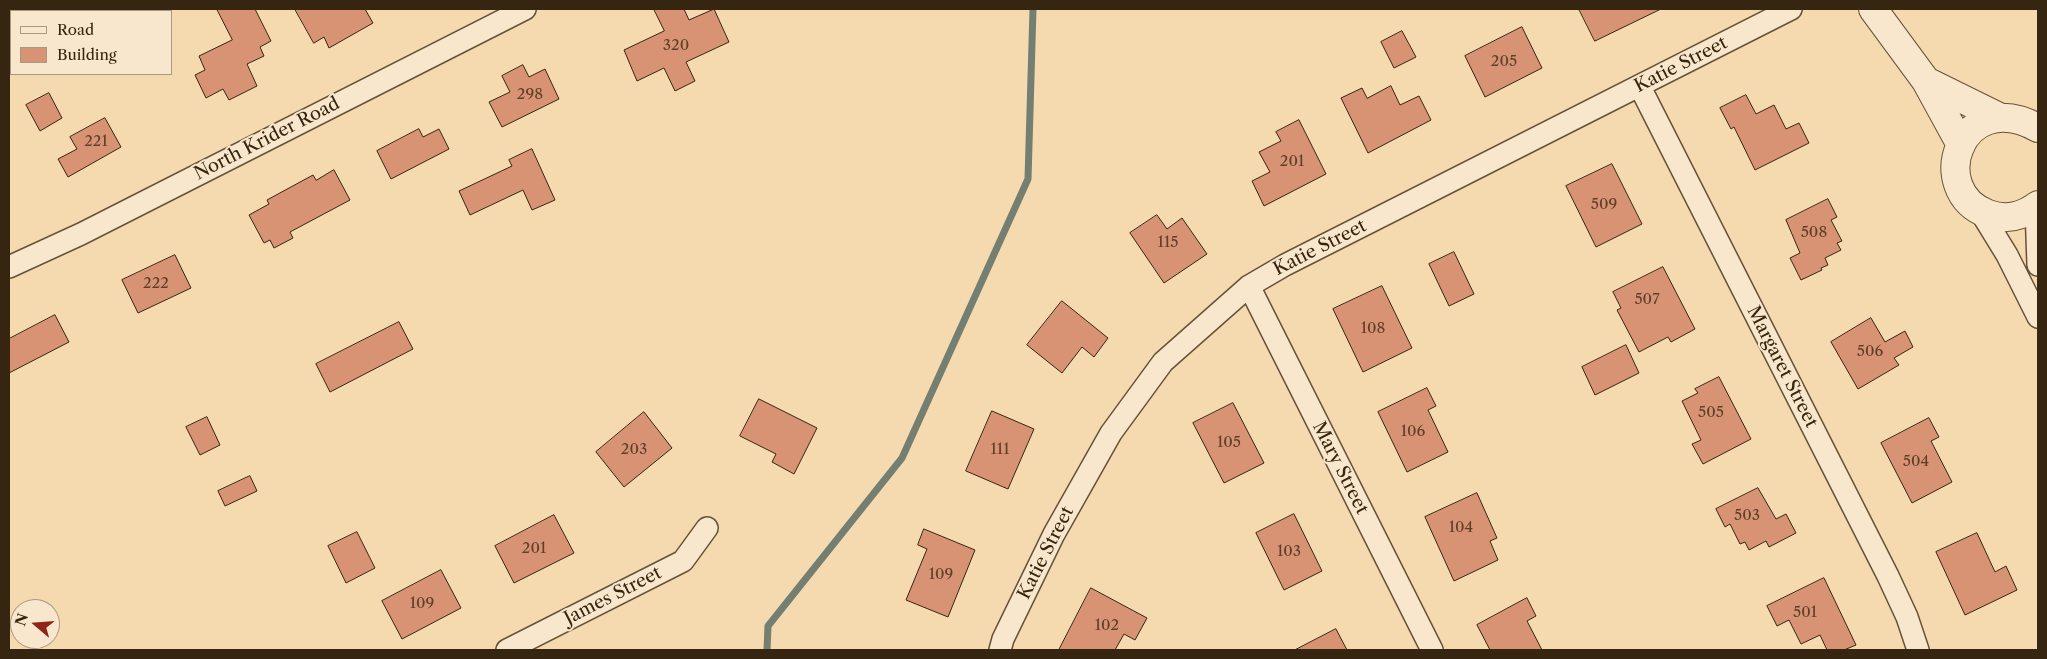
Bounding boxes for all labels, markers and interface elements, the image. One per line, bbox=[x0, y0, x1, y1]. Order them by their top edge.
legend bbox=[10, 10, 172, 75]
text: Road bbox=[57, 20, 94, 39]
street label: Katie Street bbox=[1631, 32, 1731, 98]
house number: 320 bbox=[663, 37, 689, 55]
text: Building bbox=[57, 45, 117, 64]
house number: 205 bbox=[1491, 53, 1517, 71]
house number: 298 bbox=[517, 86, 543, 104]
street label: North Krider Road bbox=[191, 93, 343, 185]
house number: 221 bbox=[84, 133, 108, 151]
house number: 201 bbox=[1280, 153, 1304, 171]
house number: 509 bbox=[1591, 196, 1617, 214]
street label: Katie Street bbox=[1270, 215, 1370, 281]
house number: 508 bbox=[1801, 224, 1827, 242]
house number: 115 bbox=[1158, 234, 1178, 252]
house number: 222 bbox=[143, 275, 169, 293]
house number: 507 bbox=[1634, 291, 1660, 309]
street label: Margaret Street bbox=[1742, 303, 1822, 431]
house number: 108 bbox=[1361, 320, 1385, 338]
house number: 506 bbox=[1857, 343, 1883, 361]
house number: 505 bbox=[1698, 404, 1724, 422]
street label: Mary Street bbox=[1307, 418, 1373, 518]
house number: 106 bbox=[1401, 423, 1425, 441]
house number: 105 bbox=[1217, 434, 1241, 452]
house number: 203 bbox=[621, 441, 647, 459]
house number: 111 bbox=[991, 441, 1009, 459]
house number: 504 bbox=[1903, 453, 1929, 471]
street label: Katie Street bbox=[1013, 503, 1079, 603]
house number: 503 bbox=[1734, 507, 1760, 525]
house number: 104 bbox=[1449, 519, 1473, 537]
house number: 201 bbox=[522, 540, 546, 558]
house number: 103 bbox=[1277, 543, 1301, 561]
street label: James Street bbox=[561, 562, 665, 630]
house number: 109 bbox=[929, 566, 953, 584]
house number: 109 bbox=[410, 595, 434, 613]
north arrow bbox=[10, 599, 60, 649]
house number: 501 bbox=[1793, 604, 1817, 622]
text: N bbox=[11, 611, 32, 628]
house number: 102 bbox=[1095, 617, 1119, 635]

